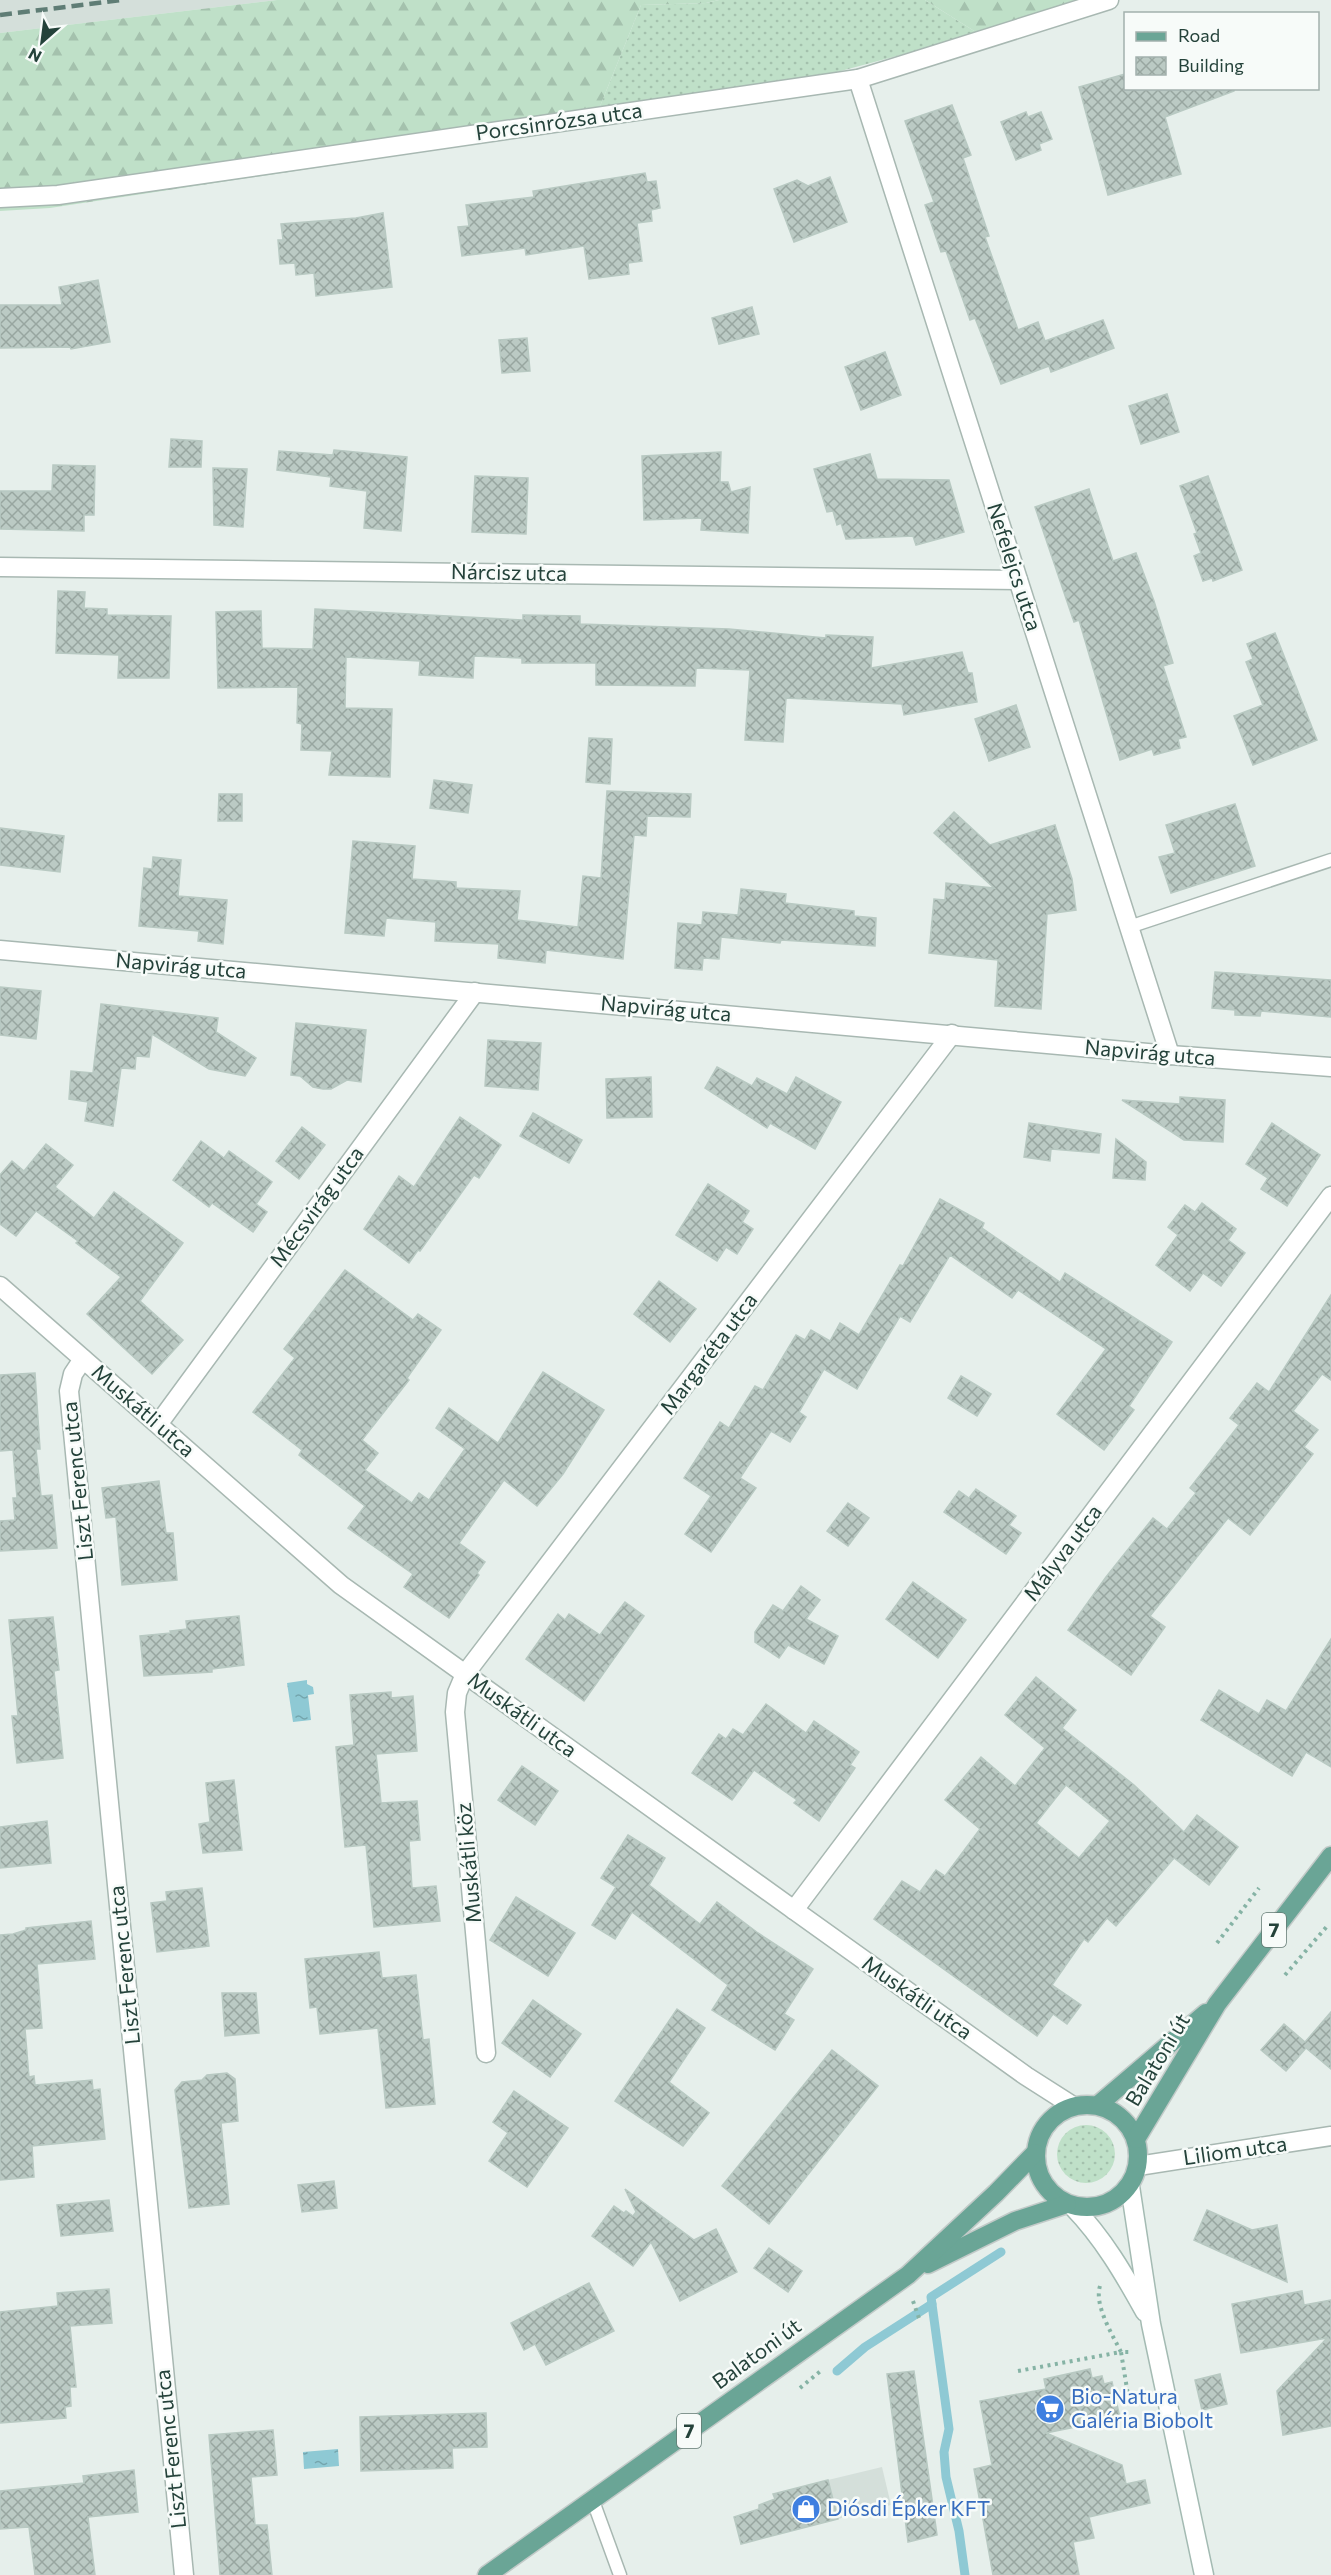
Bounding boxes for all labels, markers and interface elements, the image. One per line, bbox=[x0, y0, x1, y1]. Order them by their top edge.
north arrow bbox=[12, 12, 72, 72]
legend bbox=[1124, 12, 1319, 90]
text: Road bbox=[1178, 24, 1220, 46]
text: N bbox=[25, 44, 44, 67]
text: Building bbox=[1178, 54, 1244, 76]
street label: Porcsinrózsa utca bbox=[474, 96, 644, 145]
street label: Nefelejcs utca bbox=[983, 499, 1048, 634]
street label: Nárcisz utca bbox=[451, 558, 567, 585]
street label: Napvirág utca bbox=[115, 946, 248, 983]
street label: Napvirág utca bbox=[600, 989, 733, 1026]
street label: Napvirág utca bbox=[1084, 1033, 1217, 1070]
street label: Mécsvirág utca bbox=[264, 1141, 368, 1271]
street label: Margaréta utca bbox=[654, 1287, 762, 1419]
street label: Muskátli utca bbox=[87, 1358, 201, 1461]
street label: Liszt Ferenc utca bbox=[56, 1400, 97, 1562]
street label: Mályva utca bbox=[1017, 1499, 1106, 1605]
street label: Muskátli utca bbox=[464, 1666, 582, 1762]
street label: Muskátli köz bbox=[450, 1802, 485, 1924]
street label: Liszt Ferenc utca bbox=[103, 1884, 144, 2046]
road number: 7 bbox=[1262, 1913, 1286, 1947]
street label: Muskátli utca bbox=[858, 1950, 978, 2044]
street label: Balatoni út bbox=[1119, 2008, 1194, 2110]
street label: Liliom utca bbox=[1181, 2130, 1288, 2169]
street label: Balatoni út bbox=[707, 2312, 805, 2393]
street label: Liszt Ferenc utca bbox=[149, 2368, 190, 2530]
place label: Bio-Natura Galéria Biobolt bbox=[1071, 2383, 1213, 2432]
supermarket icon: Bio-Natura Galéria Biobolt bbox=[1034, 2393, 1066, 2425]
road number: 7 bbox=[677, 2414, 701, 2448]
shop icon: Diósdi Épker KFT bbox=[790, 2493, 822, 2525]
place label: Diósdi Épker KFT bbox=[827, 2495, 990, 2520]

